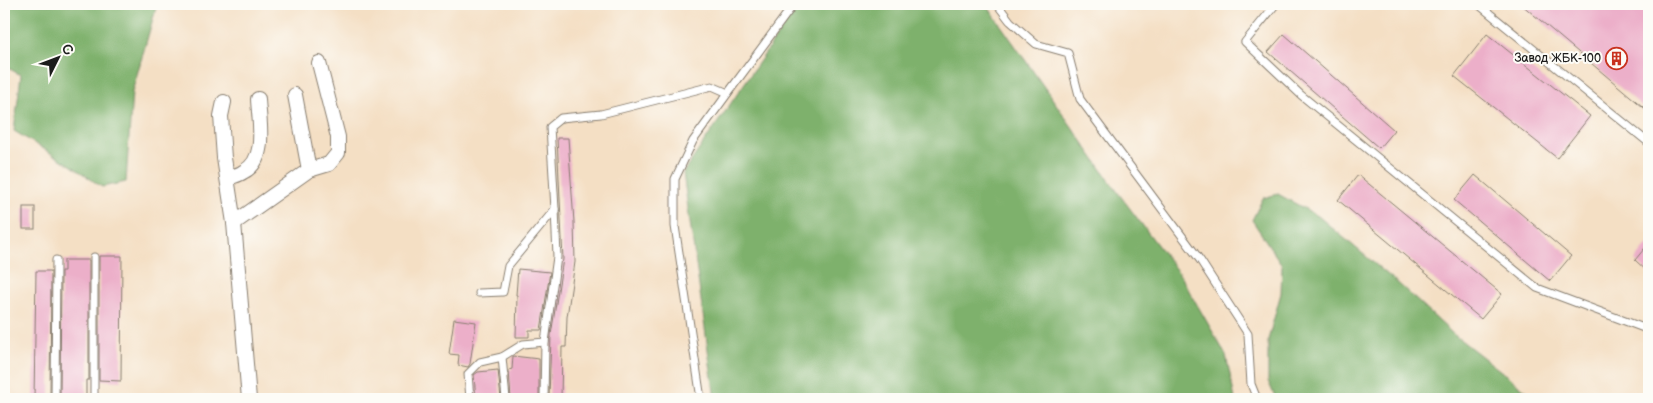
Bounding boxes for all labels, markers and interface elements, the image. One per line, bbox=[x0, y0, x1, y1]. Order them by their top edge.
north arrow bbox=[32, 32, 82, 82]
text: С bbox=[58, 40, 77, 59]
building icon: Завод ЖБК-100 bbox=[1605, 46, 1629, 70]
place label: Завод ЖБК-100 bbox=[1514, 51, 1601, 66]

